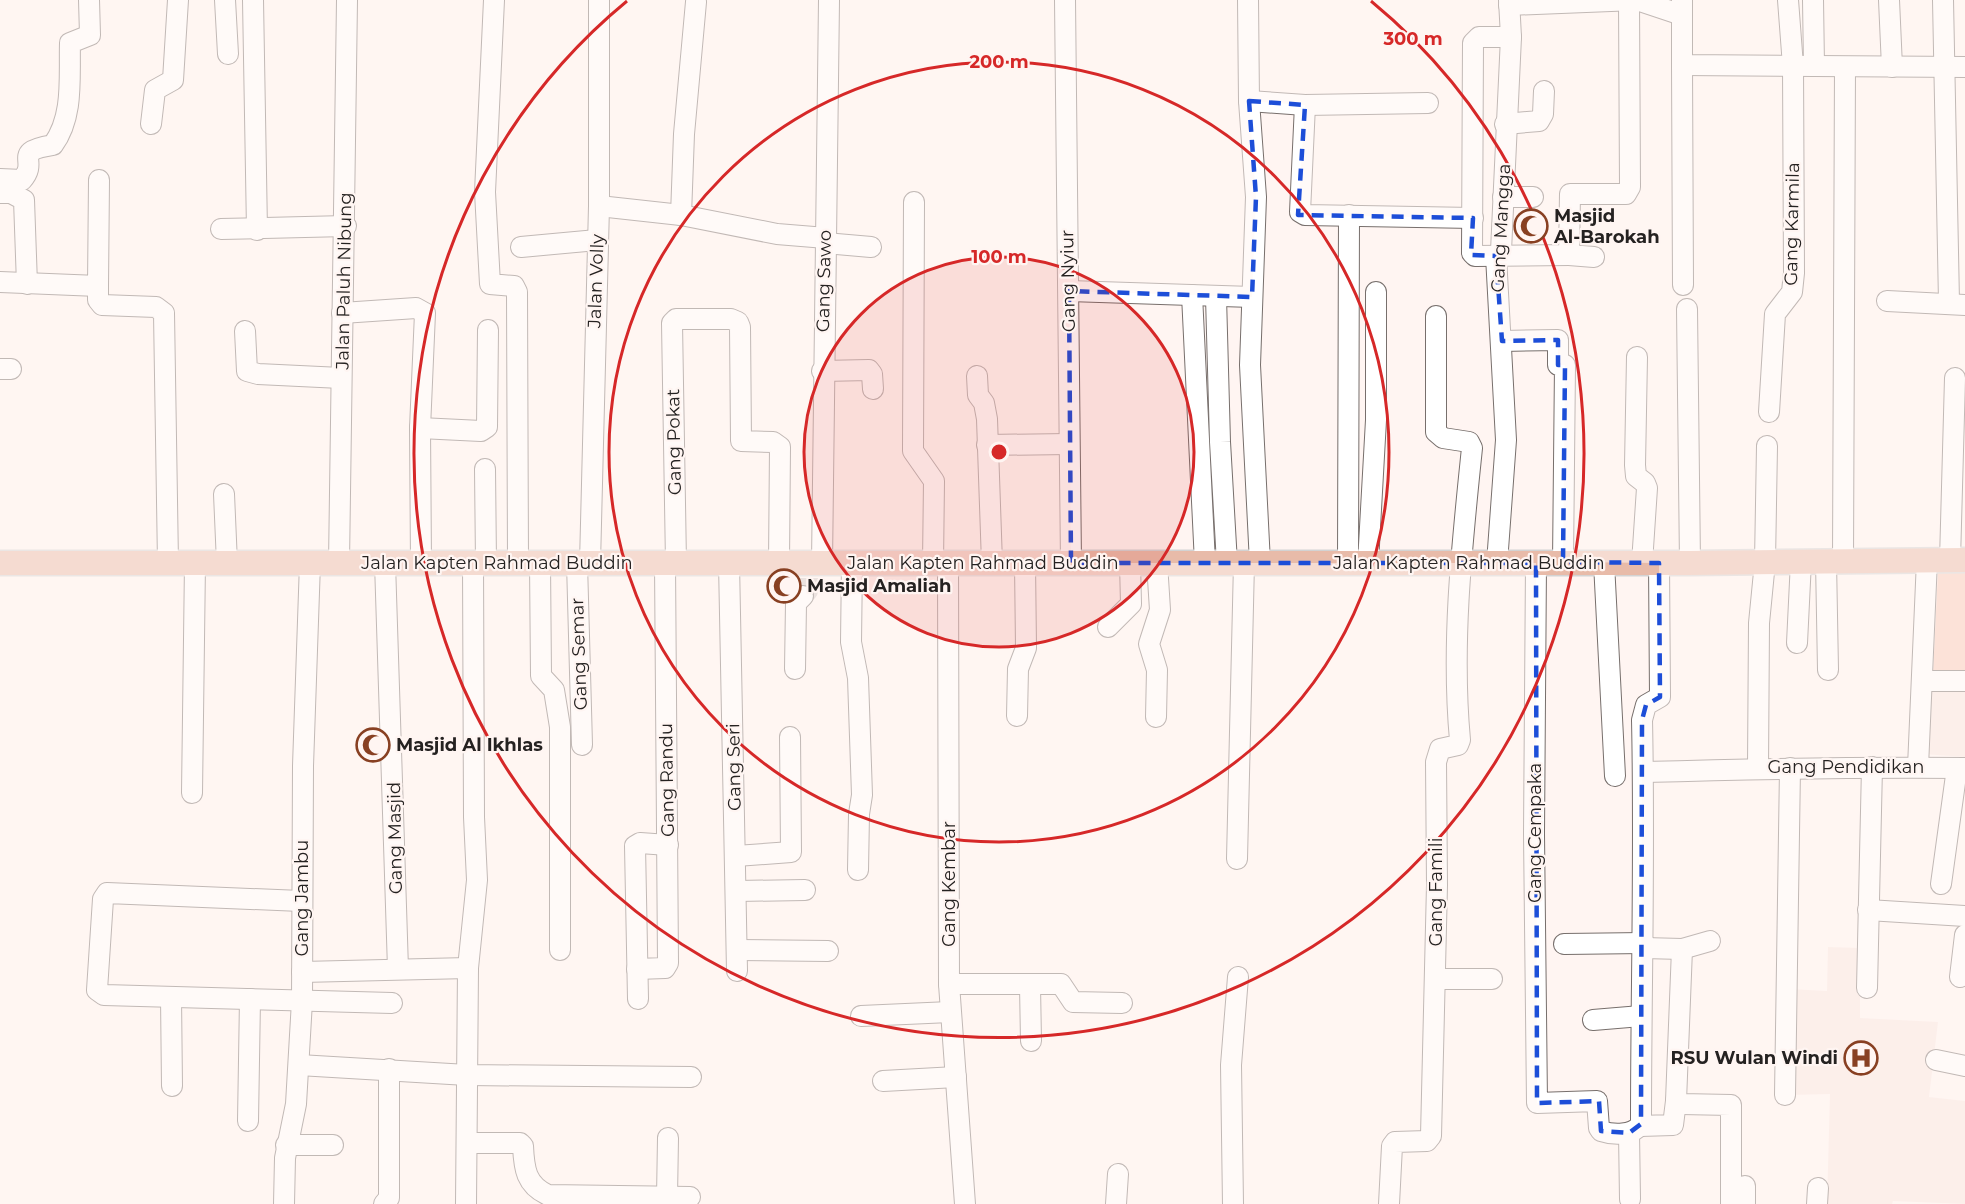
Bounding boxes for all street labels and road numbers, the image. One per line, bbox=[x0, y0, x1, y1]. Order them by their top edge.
street label: Gang Karmila bbox=[1780, 162, 1804, 286]
street label: Gang Mangga bbox=[1487, 163, 1515, 293]
street label: Jalan Paluh Nibung bbox=[331, 192, 357, 371]
street label: Gang Sawo bbox=[812, 230, 836, 332]
street label: Gang Nyiur bbox=[1056, 230, 1080, 332]
street label: Jalan Volly bbox=[583, 233, 609, 329]
street label: Gang Pokat bbox=[662, 389, 686, 495]
street label: Jalan Kapten Rahmad Buddin bbox=[360, 552, 633, 574]
street label: Jalan Kapten Rahmad Buddin bbox=[846, 552, 1119, 574]
street label: Jalan Kapten Rahmad Buddin bbox=[1332, 552, 1605, 574]
street label: Gang Semar bbox=[566, 597, 592, 711]
street label: Gang Randu bbox=[655, 723, 679, 837]
street label: Gang Seri bbox=[722, 723, 746, 811]
street label: Gang Pendidikan bbox=[1768, 756, 1924, 778]
street label: Gang Cempaka bbox=[1524, 763, 1546, 903]
street label: Gang Masjid bbox=[383, 782, 407, 894]
street label: Gang Kembar bbox=[938, 821, 960, 947]
street label: Gang Famili bbox=[1425, 837, 1447, 947]
street label: Gang Jambu bbox=[291, 840, 313, 956]

